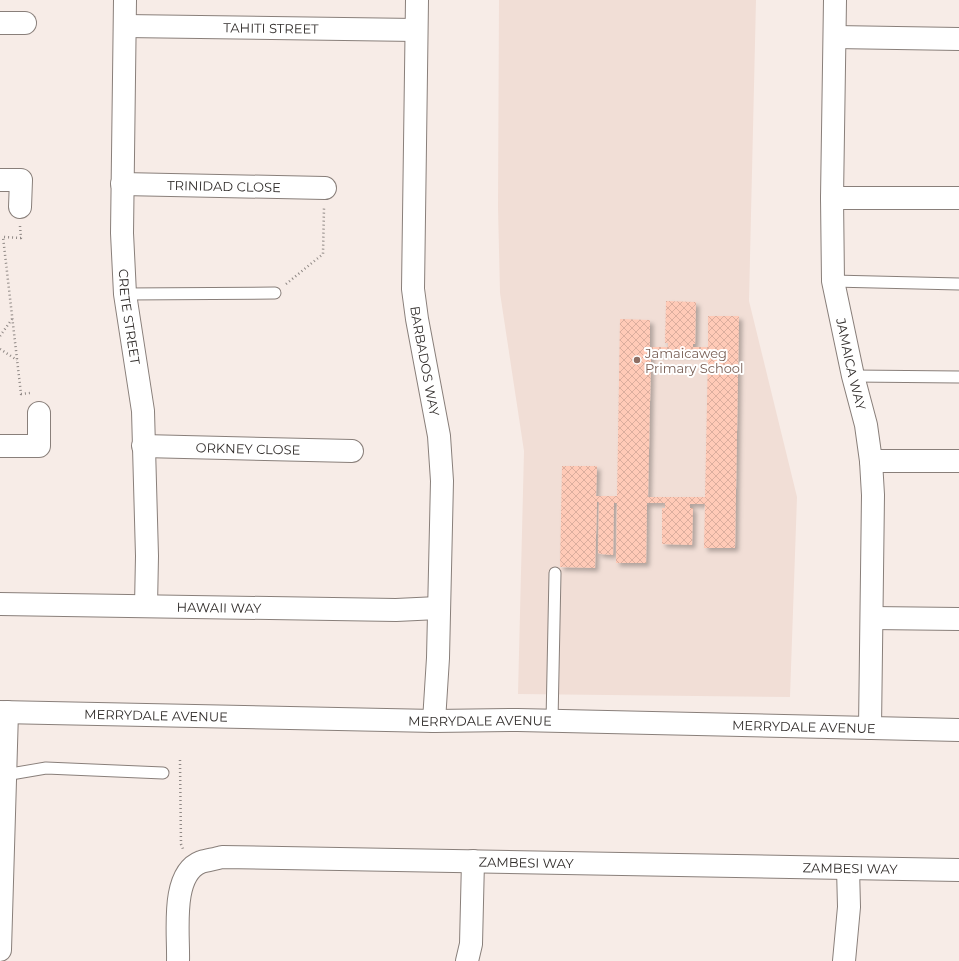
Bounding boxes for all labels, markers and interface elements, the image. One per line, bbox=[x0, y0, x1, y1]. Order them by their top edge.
street label: TAHITI STREET bbox=[223, 19, 319, 37]
street label: TRINIDAD CLOSE bbox=[167, 177, 281, 195]
street label: CRETE STREET bbox=[116, 268, 144, 366]
street label: BARBADOS WAY bbox=[407, 305, 443, 418]
street label: JAMAICA WAY bbox=[833, 316, 870, 413]
place label: Jamaicaweg Primary School bbox=[644, 345, 744, 376]
marker: Jamaicaweg Primary School bbox=[632, 355, 642, 365]
street label: ORKNEY CLOSE bbox=[195, 439, 301, 458]
street label: HAWAII WAY bbox=[176, 599, 262, 616]
street label: MERRYDALE AVENUE bbox=[84, 706, 228, 725]
street label: MERRYDALE AVENUE bbox=[408, 712, 552, 729]
street label: MERRYDALE AVENUE bbox=[732, 717, 876, 736]
street label: ZAMBESI WAY bbox=[479, 854, 575, 871]
street label: ZAMBESI WAY bbox=[802, 859, 899, 877]

